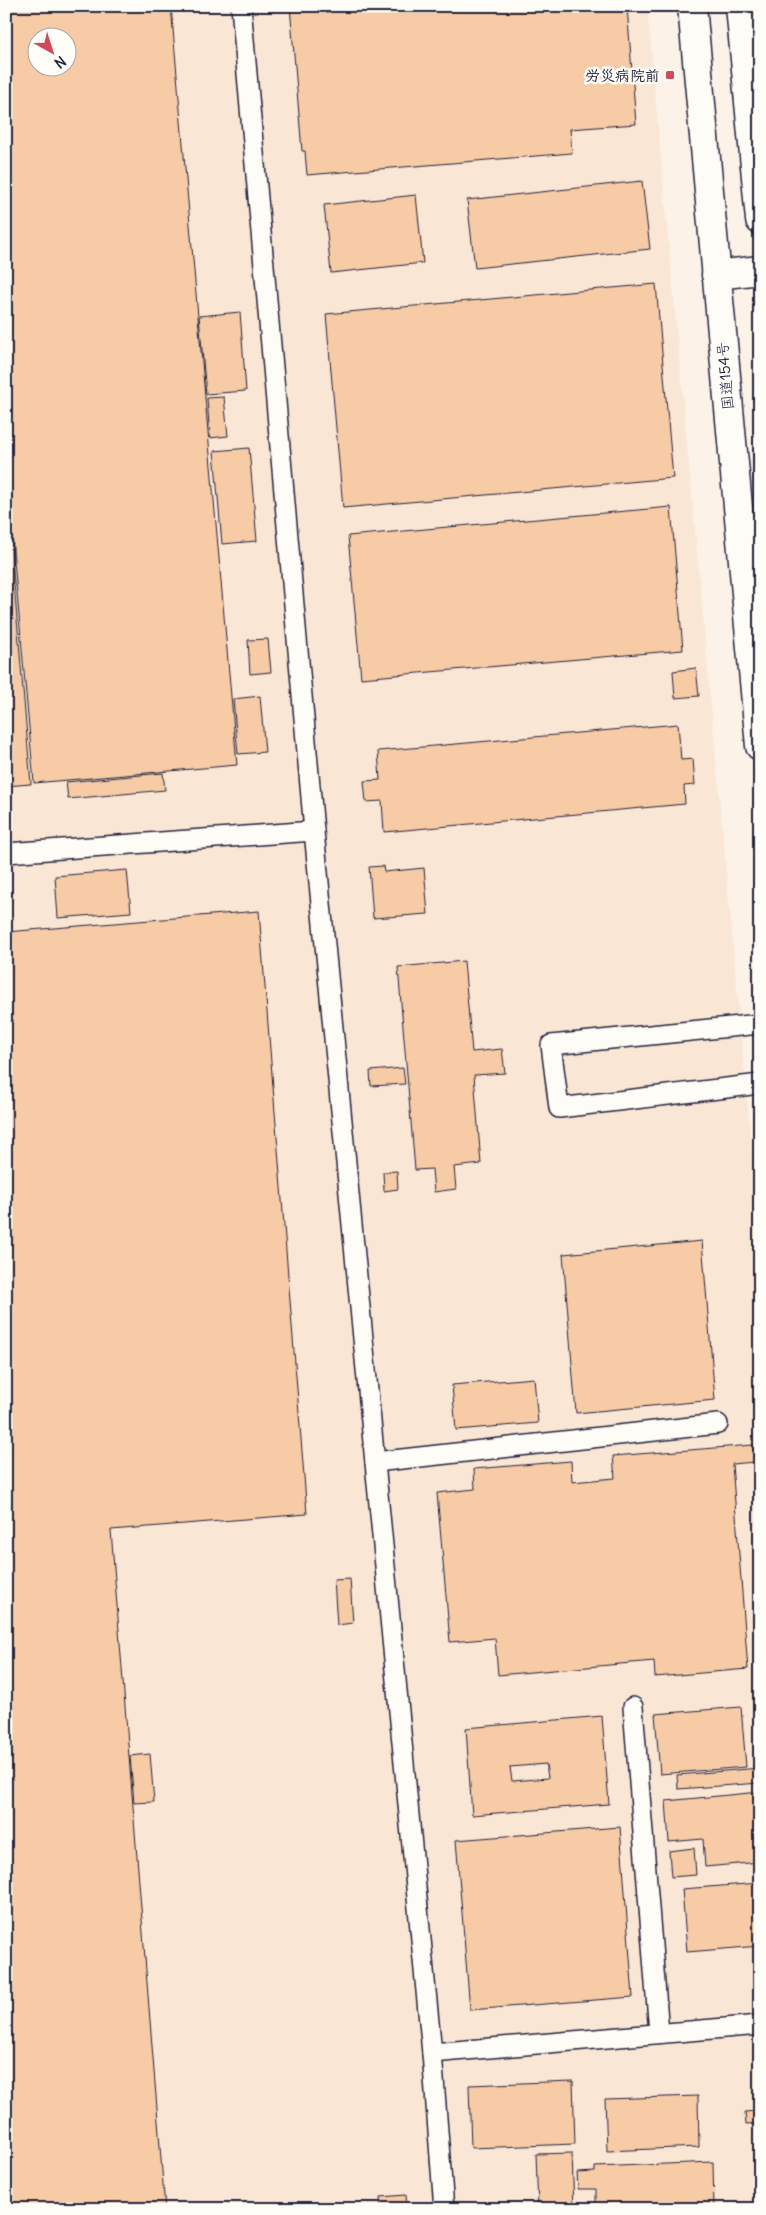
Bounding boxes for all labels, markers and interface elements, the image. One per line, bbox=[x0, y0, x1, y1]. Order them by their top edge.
north arrow bbox=[28, 28, 78, 78]
text: N bbox=[51, 52, 70, 72]
place label: 労災病院前 bbox=[585, 66, 660, 85]
marker: 労災病院前 bbox=[664, 69, 676, 81]
street label: 国道154号 bbox=[713, 341, 737, 411]

